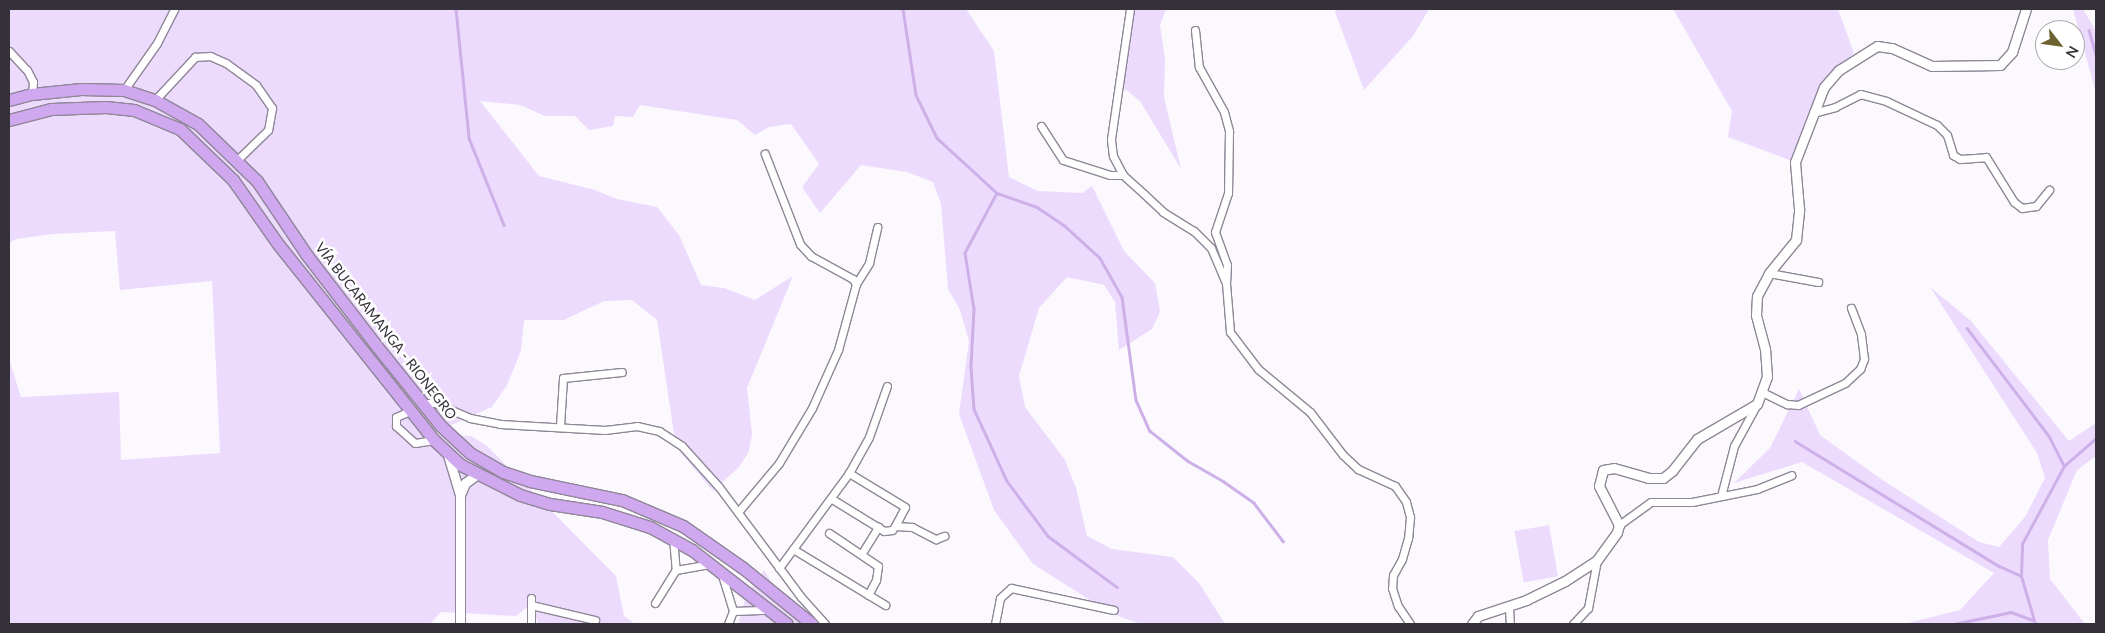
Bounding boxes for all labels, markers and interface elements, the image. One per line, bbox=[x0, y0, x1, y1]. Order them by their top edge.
north arrow bbox=[2035, 20, 2085, 70]
text: N bbox=[2063, 43, 2083, 61]
street label: VÍA BUCARAMANGA - RIONEGRO bbox=[311, 239, 461, 423]

